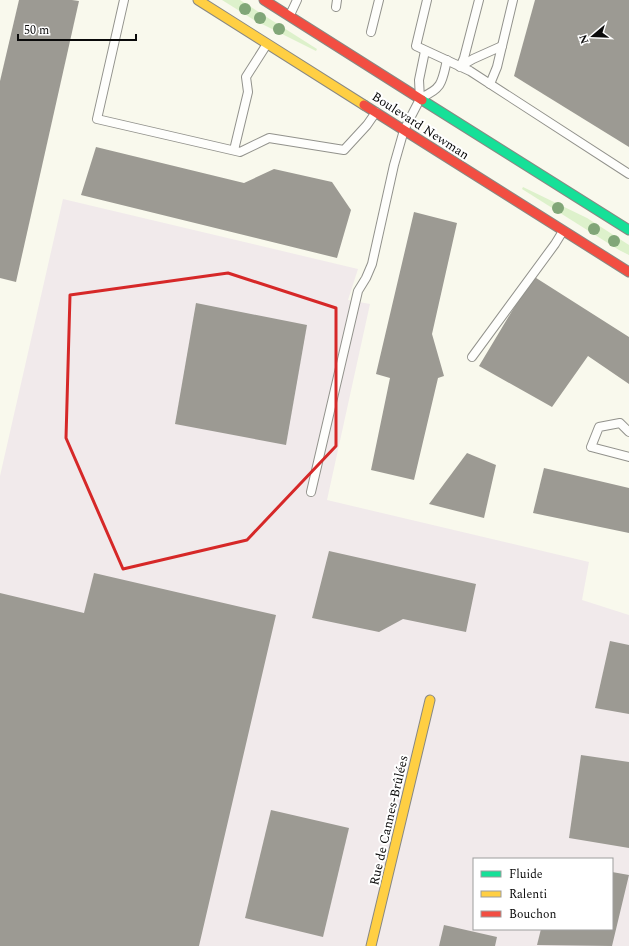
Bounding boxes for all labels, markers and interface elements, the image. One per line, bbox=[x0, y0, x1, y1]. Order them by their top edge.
scale bar bbox=[18, 16, 136, 42]
north arrow bbox=[573, 16, 613, 56]
text: 50 m bbox=[24, 21, 49, 40]
text: N bbox=[575, 32, 594, 46]
street label: Boulevard Newman bbox=[368, 87, 474, 165]
street label: Rue de Cannes-Brûlées bbox=[364, 753, 414, 887]
legend bbox=[473, 858, 613, 930]
text: Fluide bbox=[509, 865, 543, 884]
text: Ralenti bbox=[509, 885, 547, 904]
text: Bouchon bbox=[509, 905, 556, 924]

